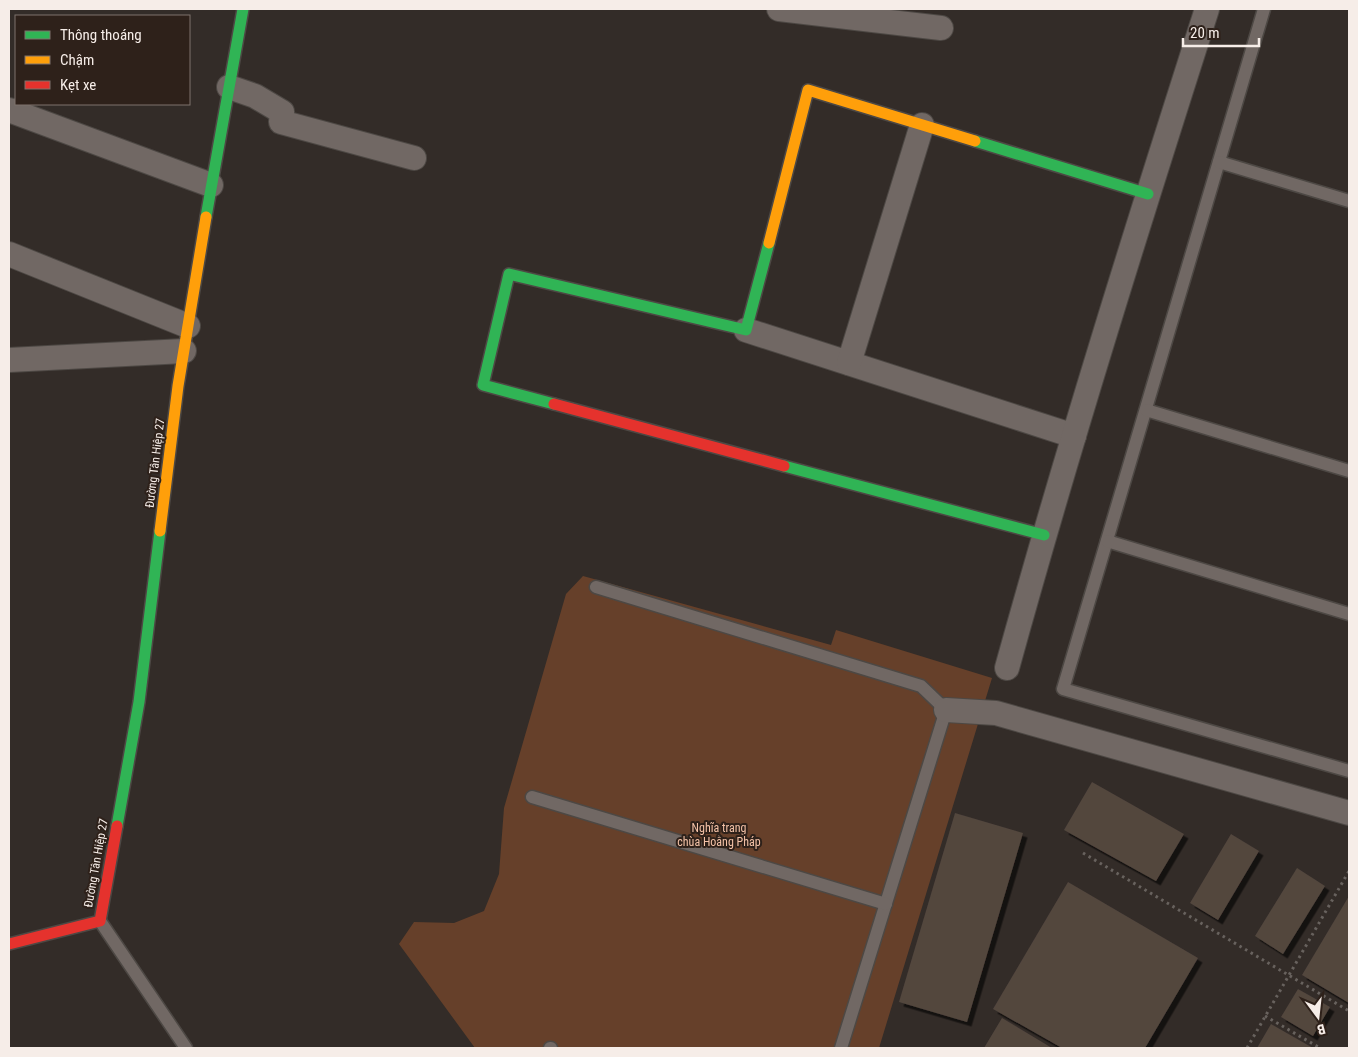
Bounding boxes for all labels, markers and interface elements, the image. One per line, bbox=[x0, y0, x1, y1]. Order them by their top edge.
legend bbox=[15, 15, 190, 105]
scale bar bbox=[1183, 15, 1259, 47]
text: 20 m bbox=[1190, 24, 1220, 42]
text: Thông thoáng bbox=[60, 26, 142, 44]
text: Chậm bbox=[60, 51, 94, 69]
text: Kẹt xe bbox=[60, 76, 96, 94]
street label: Đường Tân Hiệp 27 bbox=[143, 417, 167, 509]
street label: Đường Tân Hiệp 27 bbox=[81, 817, 111, 909]
park label: Nghĩa trang chùa Hoằng Pháp bbox=[677, 821, 761, 849]
north arrow bbox=[1293, 992, 1343, 1042]
text: B bbox=[1315, 1021, 1327, 1038]

